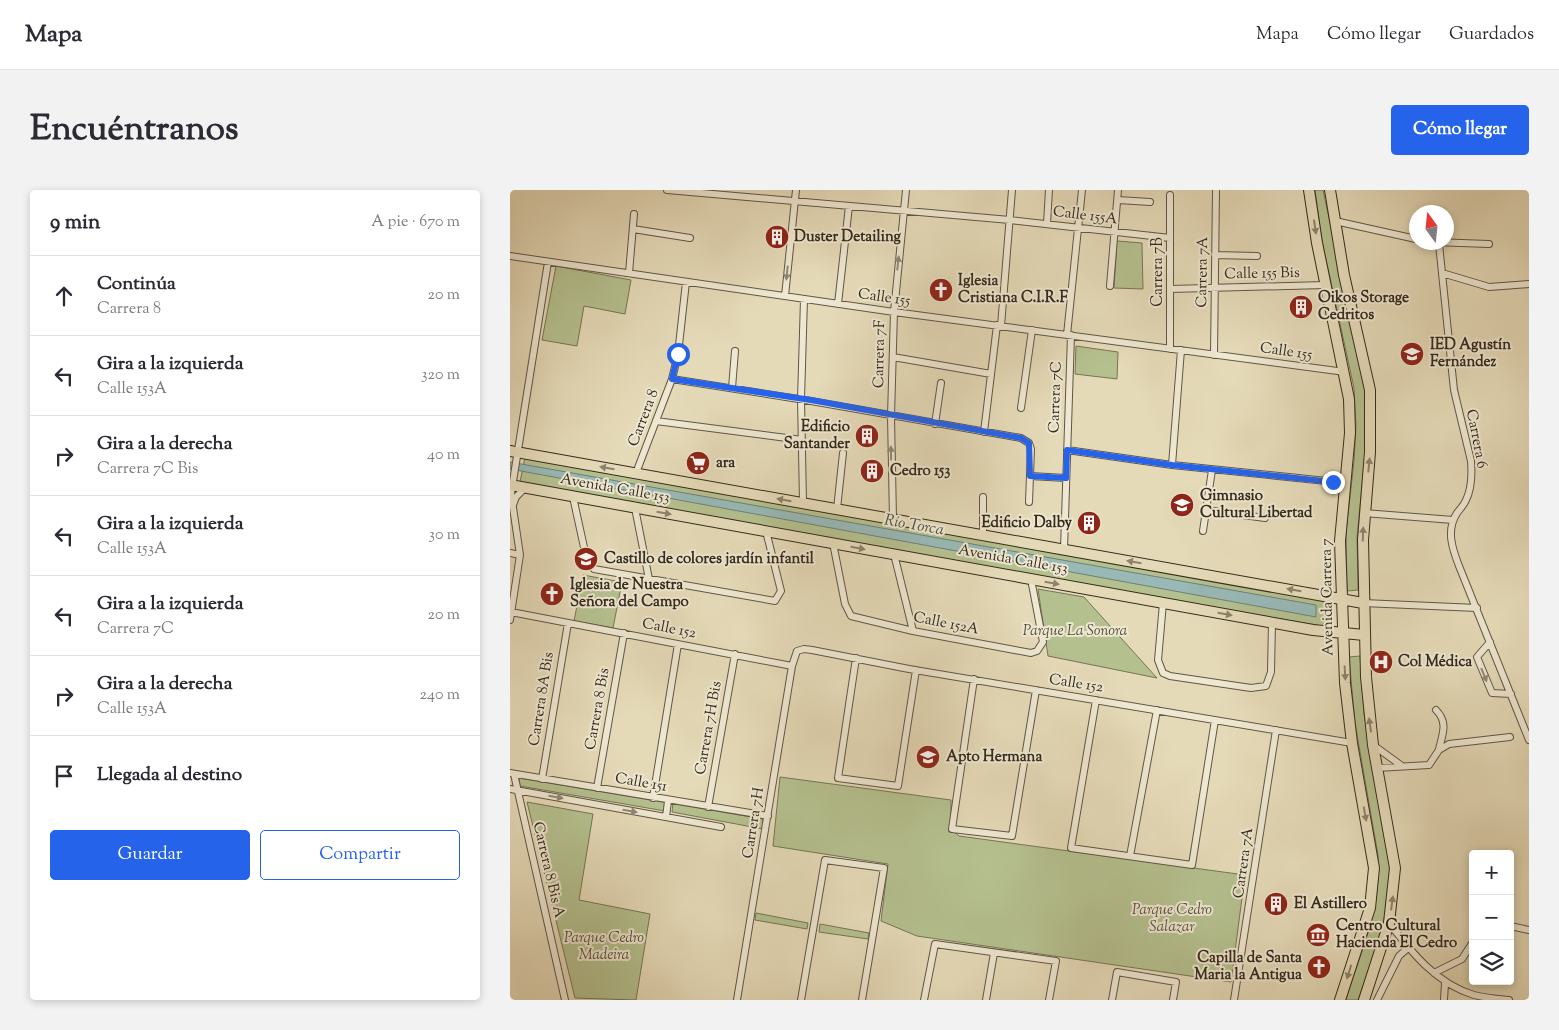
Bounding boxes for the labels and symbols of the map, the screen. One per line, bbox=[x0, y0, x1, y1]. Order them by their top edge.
street label: Calle 155A bbox=[1052, 202, 1118, 230]
north arrow bbox=[1409, 205, 1454, 250]
one-way arrow bbox=[1311, 219, 1319, 235]
building icon: Duster Detailing bbox=[764, 224, 790, 250]
place label: Duster Detailing bbox=[794, 227, 902, 248]
street label: Carrera 7A bbox=[1192, 236, 1214, 308]
street label: Carrera 7B bbox=[1148, 237, 1169, 307]
one-way arrow bbox=[894, 255, 902, 271]
street label: Calle 155 Bis bbox=[1224, 263, 1300, 285]
one-way arrow bbox=[783, 266, 791, 282]
place label: Iglesia Cristiana C.I.R.F bbox=[958, 271, 1068, 309]
church icon: Iglesia Cristiana C.I.R.F bbox=[928, 277, 954, 303]
street label: Calle 155 bbox=[856, 284, 912, 312]
place label: Oikos Storage Cedritos bbox=[1318, 288, 1409, 326]
building icon: Oikos Storage Cedritos bbox=[1288, 294, 1314, 320]
street label: Carrera 7F bbox=[869, 319, 891, 388]
place label: IED Agustín Fernández bbox=[1430, 335, 1511, 373]
street label: Calle 155 bbox=[1258, 338, 1314, 366]
school or university icon: IED Agustín Fernández bbox=[1399, 341, 1425, 367]
route start bbox=[667, 343, 690, 366]
street label: Carrera 7C bbox=[1044, 361, 1068, 433]
street label: Carrera 8 bbox=[623, 386, 665, 450]
street label: Carrera 6 bbox=[1460, 408, 1492, 470]
place label: Edificio Santander bbox=[784, 417, 850, 455]
building icon: Edificio Santander bbox=[854, 423, 880, 449]
one-way arrow bbox=[887, 444, 895, 460]
supermarket icon: ara bbox=[685, 450, 711, 476]
place label: ara bbox=[716, 453, 735, 474]
one-way arrow bbox=[1365, 456, 1373, 472]
building icon: Cedro 153 bbox=[859, 458, 885, 484]
place label: Cedro 153 bbox=[890, 461, 950, 482]
one-way arrow bbox=[599, 464, 615, 472]
street label: Avenida Calle 153 bbox=[559, 469, 671, 509]
route end bbox=[1322, 471, 1345, 494]
place label: Gimnasio Cultural Libertad bbox=[1200, 486, 1313, 524]
school or university icon: Gimnasio Cultural Libertad bbox=[1169, 492, 1195, 518]
one-way arrow bbox=[776, 495, 792, 503]
one-way arrow bbox=[656, 509, 671, 517]
water label: Río Torca bbox=[882, 509, 946, 543]
building icon: Edificio Dalby bbox=[1076, 510, 1102, 536]
place label: Edificio Dalby bbox=[981, 513, 1073, 534]
one-way arrow bbox=[1360, 525, 1368, 541]
street label: Avenida Carrera 7 bbox=[1316, 538, 1340, 656]
street label: Avenida Calle 153 bbox=[957, 540, 1069, 580]
one-way arrow bbox=[850, 544, 866, 552]
school or university icon: Castillo de colores jardín infantil bbox=[573, 546, 599, 572]
place label: Castillo de colores jardín infantil bbox=[604, 549, 815, 570]
one-way arrow bbox=[1125, 557, 1141, 565]
place label: Iglesia de Nuestra Señora del Campo bbox=[570, 575, 689, 613]
one-way arrow bbox=[1045, 579, 1061, 587]
church icon: Iglesia de Nuestra Señora del Campo bbox=[539, 581, 565, 607]
one-way arrow bbox=[1285, 586, 1301, 594]
street label: Calle 152A bbox=[911, 607, 981, 641]
one-way arrow bbox=[1217, 610, 1233, 618]
street label: Calle 152 bbox=[640, 613, 698, 645]
park label: Parque La Sonora bbox=[1023, 621, 1127, 642]
hospital icon: Col Médica bbox=[1368, 649, 1394, 675]
street label: Carrera 8A Bis bbox=[524, 650, 560, 748]
place label: Col Médica bbox=[1398, 652, 1472, 673]
one-way arrow bbox=[1341, 665, 1349, 681]
street label: Carrera 8 Bis bbox=[580, 666, 616, 752]
one-way arrow bbox=[1481, 668, 1489, 682]
street label: Calle 152 bbox=[1047, 669, 1105, 699]
street label: Carrera 7H Bis bbox=[690, 679, 728, 776]
one-way arrow bbox=[1366, 717, 1374, 733]
school or university icon: Apto Hermana bbox=[915, 744, 941, 770]
place label: Apto Hermana bbox=[946, 747, 1042, 768]
street label: Calle 151 bbox=[613, 768, 669, 798]
street label: Carrera 7H bbox=[738, 786, 770, 860]
one-way arrow bbox=[548, 794, 564, 802]
one-way arrow bbox=[1362, 806, 1370, 822]
one-way arrow bbox=[622, 807, 638, 815]
street label: Carrera 8 Bis A bbox=[527, 820, 569, 920]
street label: Carrera 7A bbox=[1229, 826, 1259, 900]
building icon: El Astillero bbox=[1263, 891, 1289, 917]
place label: El Astillero bbox=[1294, 894, 1367, 915]
one-way arrow bbox=[1388, 895, 1396, 911]
park label: Parque Cedro Salazar bbox=[1132, 900, 1212, 938]
place label: Centro Cultural Hacienda El Cedro bbox=[1336, 916, 1457, 954]
museum icon: Centro Cultural Hacienda El Cedro bbox=[1305, 922, 1331, 948]
park label: Parque Cedro Madeira bbox=[564, 928, 644, 966]
place label: Capilla de Santa Maria la Antigua bbox=[1194, 948, 1302, 986]
church icon: Capilla de Santa Maria la Antigua bbox=[1306, 954, 1332, 980]
one-way arrow bbox=[1345, 964, 1352, 979]

